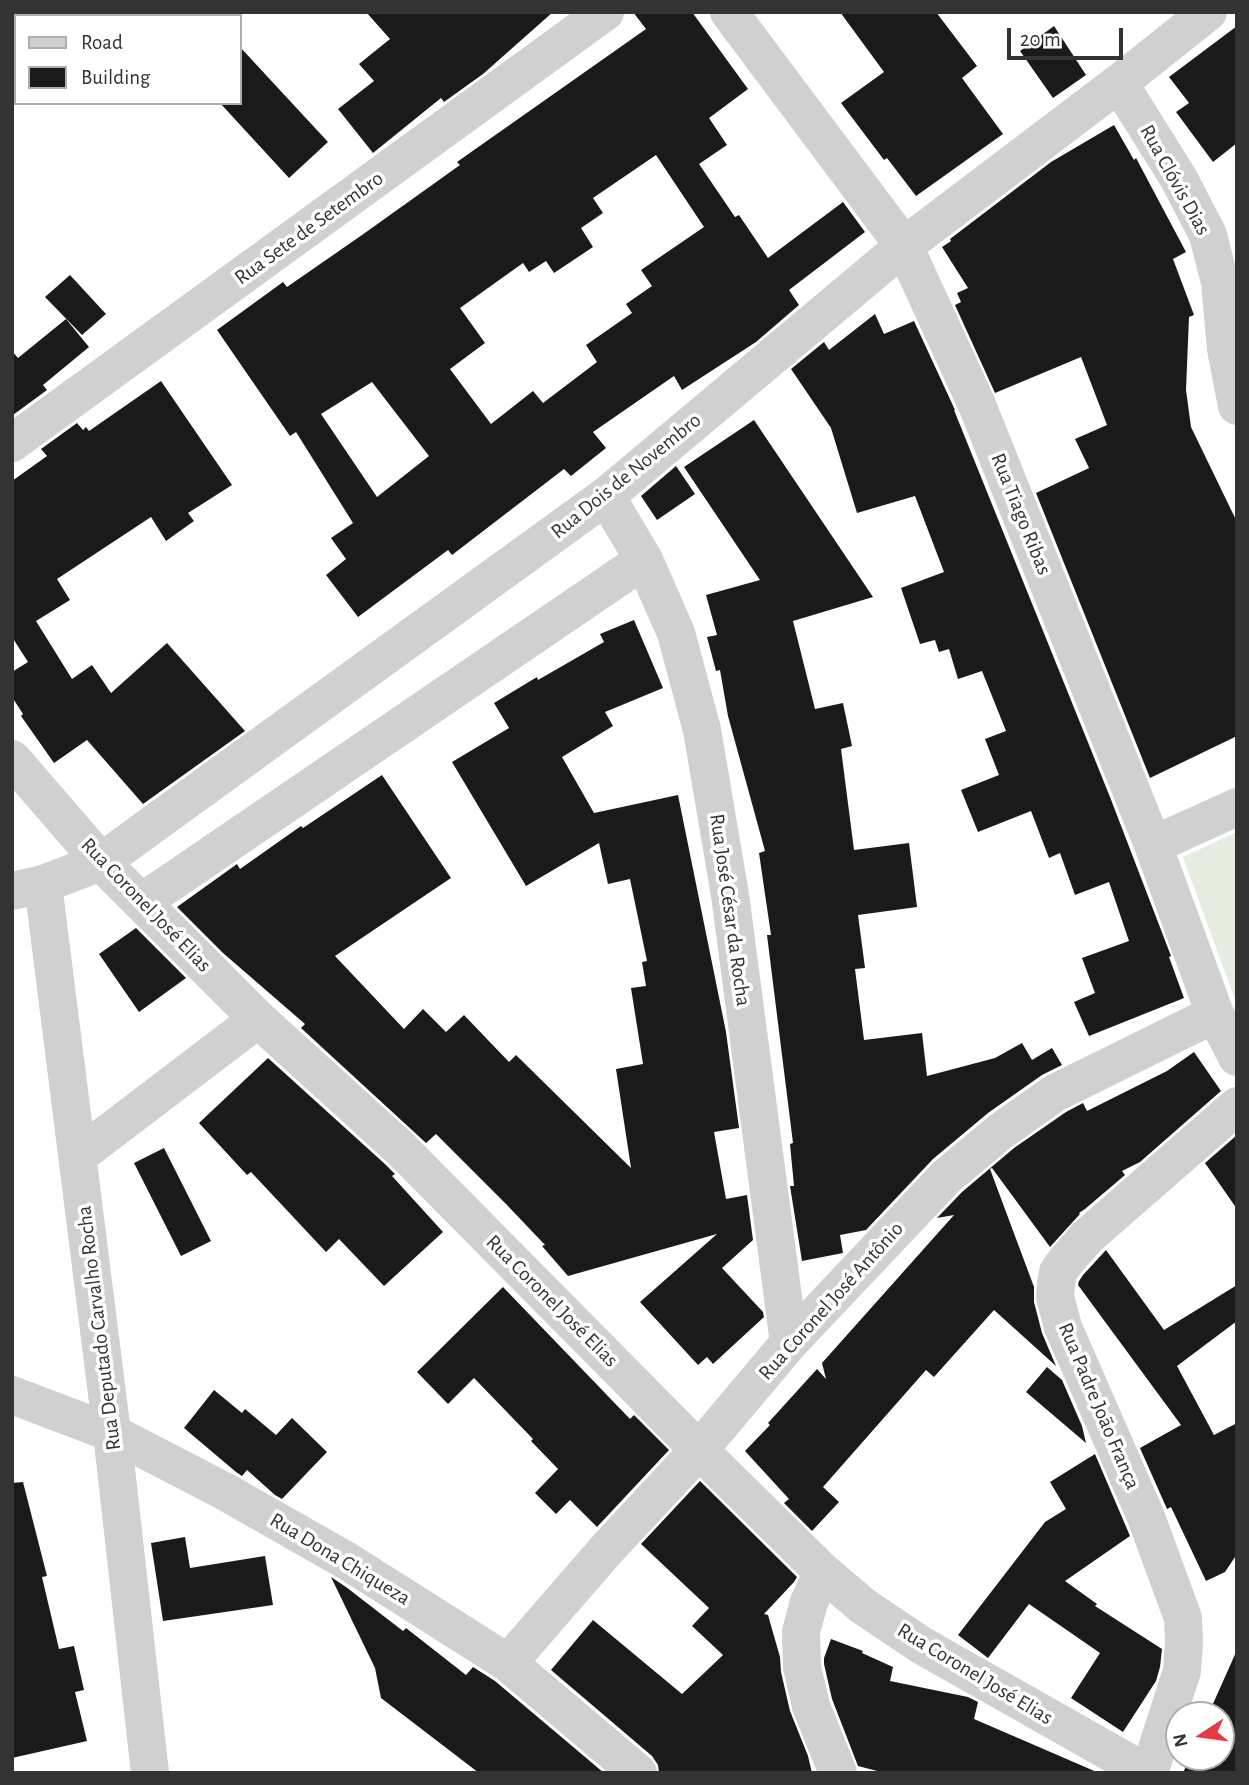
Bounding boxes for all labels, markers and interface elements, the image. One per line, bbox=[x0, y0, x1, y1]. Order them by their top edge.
legend bbox=[14, 14, 242, 105]
scale bar bbox=[1011, 14, 1126, 58]
text: 20 m bbox=[1020, 29, 1061, 50]
text: Road bbox=[81, 32, 123, 53]
text: Building bbox=[81, 67, 150, 88]
street label: Rua Clóvis Dias bbox=[1134, 120, 1216, 240]
street label: Rua Sete de Setembro bbox=[230, 166, 388, 290]
street label: Rua Dois de Novembro bbox=[546, 408, 706, 544]
street label: Rua Tiago Ribas bbox=[985, 449, 1057, 579]
street label: Rua José César da Rocha bbox=[704, 812, 756, 1008]
street label: Rua Coronel José Elias bbox=[75, 833, 217, 977]
street label: Rua Deputado Carvalho Rocha bbox=[71, 1204, 127, 1452]
street label: Rua Coronel José Antônio bbox=[753, 1217, 909, 1385]
street label: Rua Coronel José Elias bbox=[481, 1230, 623, 1372]
street label: Rua Padre João França bbox=[1053, 1319, 1145, 1493]
street label: Rua Dona Chiqueza bbox=[265, 1507, 415, 1611]
street label: Rua Coronel José Elias bbox=[893, 1618, 1057, 1730]
north arrow bbox=[1165, 1701, 1235, 1771]
text: N bbox=[1170, 1732, 1192, 1749]

